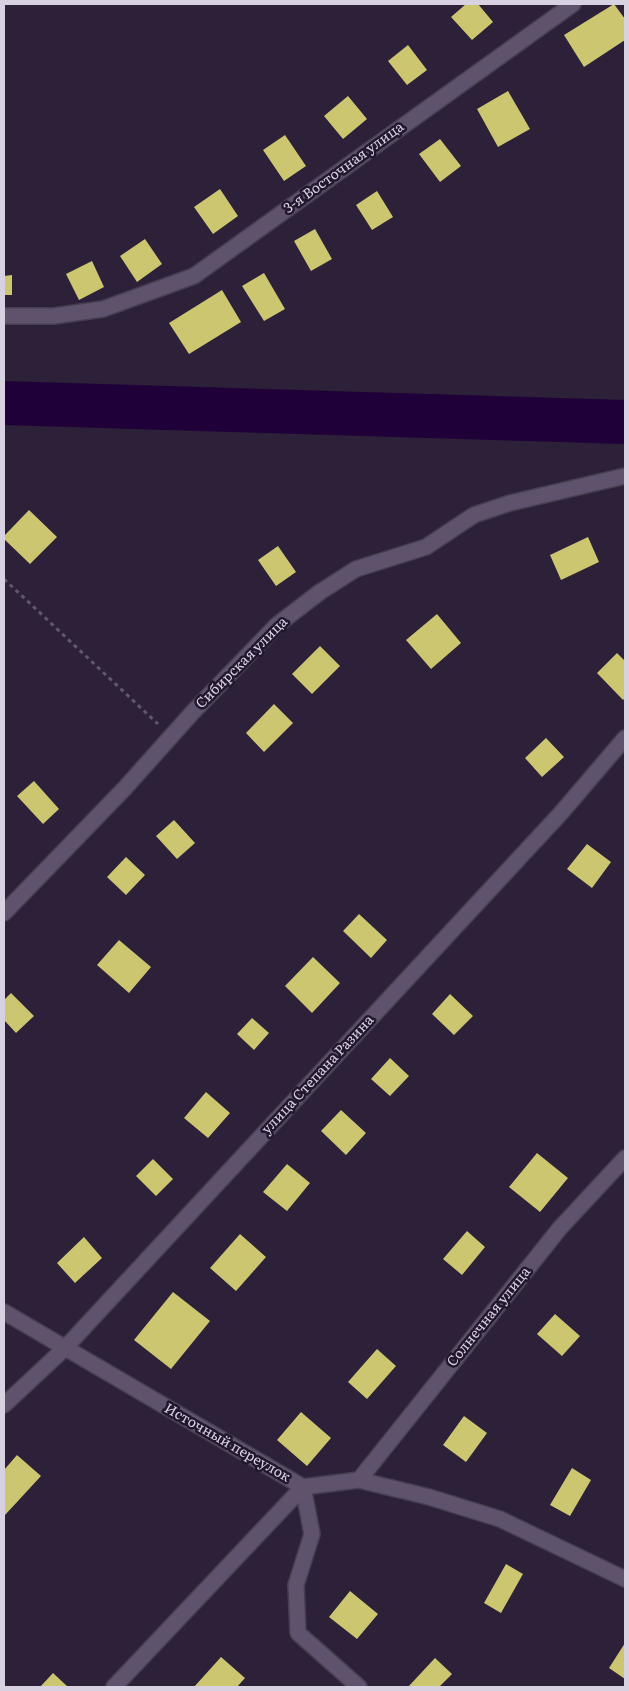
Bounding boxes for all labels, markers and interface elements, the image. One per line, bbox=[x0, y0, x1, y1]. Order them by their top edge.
street label: 3-я Восточная улица bbox=[281, 119, 407, 217]
street label: Сибирская улица bbox=[193, 614, 291, 712]
street label: улица Степана Разина bbox=[258, 1012, 378, 1138]
street label: Солнечная улица bbox=[444, 1264, 534, 1370]
street label: Источный переулок bbox=[161, 1400, 293, 1486]

